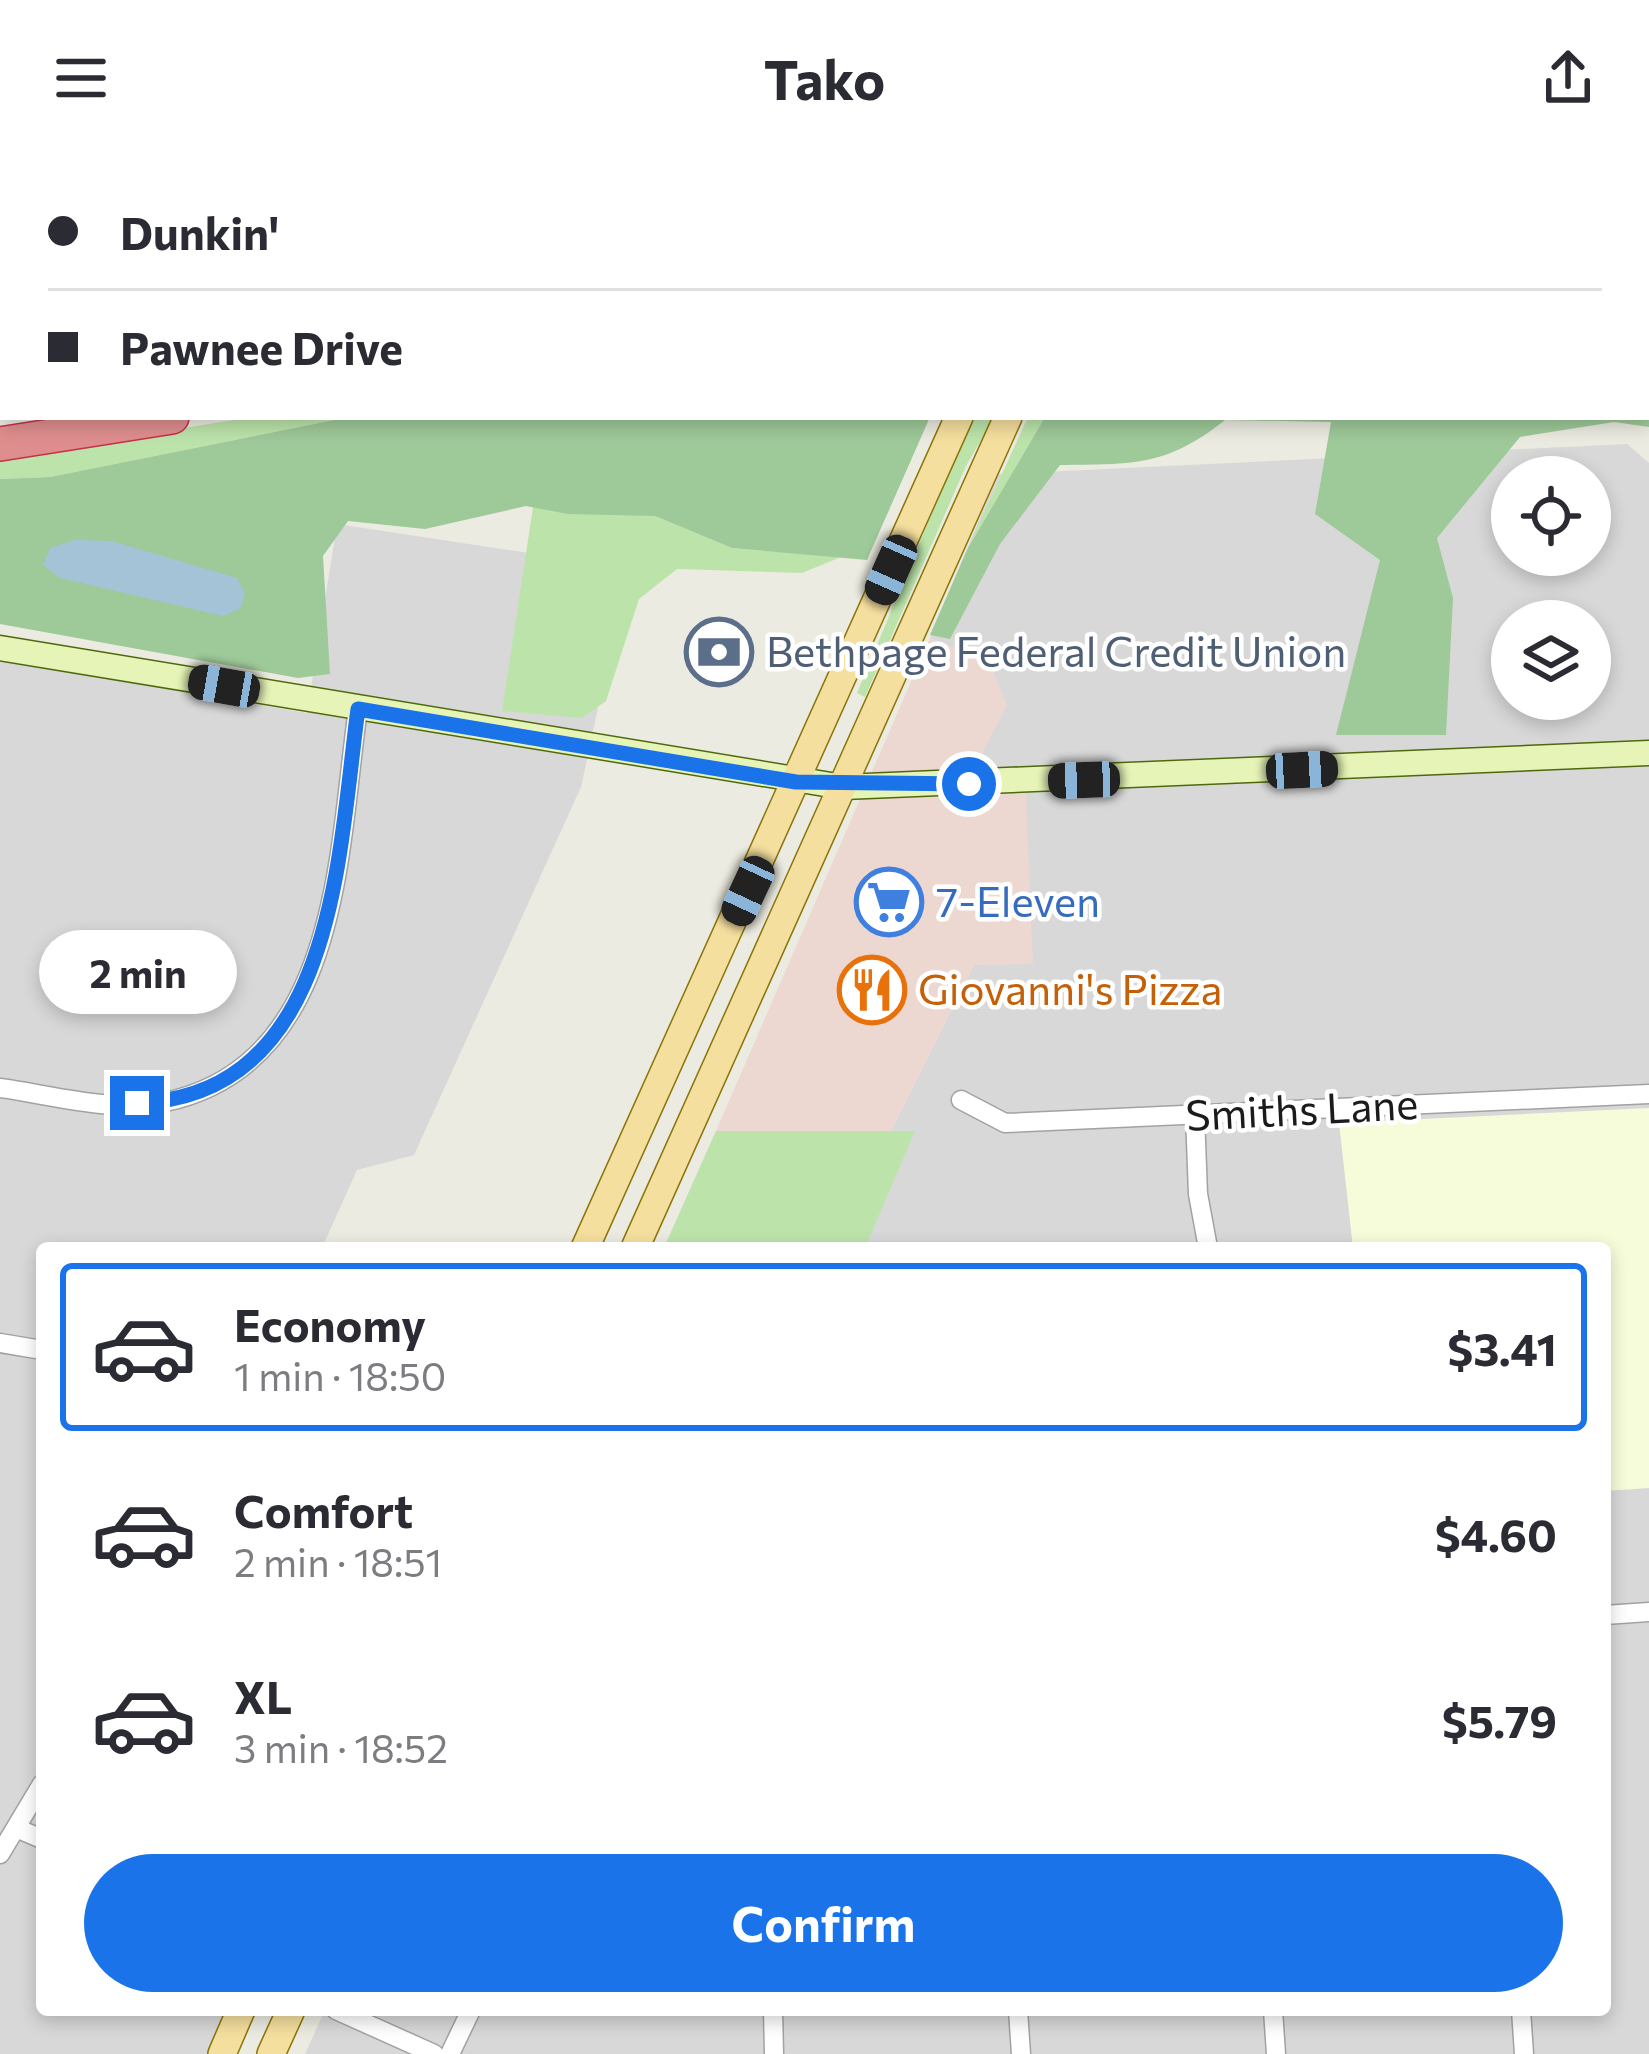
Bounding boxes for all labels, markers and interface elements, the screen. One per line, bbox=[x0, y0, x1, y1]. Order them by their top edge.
icon: menu bbox=[48, 45, 114, 111]
text: Tako bbox=[764, 45, 885, 111]
icon: share bbox=[1535, 45, 1601, 111]
text: Dunkin' bbox=[120, 204, 279, 259]
text: Pawnee Drive bbox=[120, 319, 403, 374]
map controls bbox=[1491, 456, 1611, 720]
button: locate bbox=[1491, 456, 1611, 576]
car bbox=[860, 530, 922, 610]
button: layers bbox=[1491, 600, 1611, 720]
bank icon: Bethpage Federal Credit Union bbox=[684, 617, 754, 687]
place label: Bethpage Federal Credit Union bbox=[766, 624, 1346, 676]
car bbox=[185, 662, 263, 710]
car bbox=[1265, 750, 1339, 790]
route start bbox=[942, 757, 996, 811]
car bbox=[1047, 761, 1121, 799]
car bbox=[716, 851, 780, 931]
supermarket icon: 7-Eleven bbox=[854, 867, 924, 937]
place label: 7-Eleven bbox=[936, 874, 1100, 926]
callout: 2 min bbox=[38, 929, 236, 1013]
text: 2 min bbox=[89, 948, 187, 996]
restaurant icon: Giovanni's Pizza bbox=[837, 955, 907, 1025]
place label: Giovanni's Pizza bbox=[918, 962, 1222, 1014]
route end bbox=[110, 1076, 164, 1130]
street label: Smiths Lane bbox=[1184, 1076, 1419, 1140]
icon: car bbox=[90, 1293, 198, 1401]
text: Economy bbox=[234, 1296, 426, 1351]
text: $3.41 bbox=[1447, 1320, 1557, 1375]
text: 1 min · 18:50 bbox=[234, 1351, 446, 1399]
icon: car bbox=[90, 1479, 198, 1587]
text: Comfort bbox=[234, 1482, 413, 1537]
text: $4.60 bbox=[1435, 1506, 1557, 1561]
text: 2 min · 18:51 bbox=[234, 1537, 442, 1585]
icon: car bbox=[90, 1665, 198, 1773]
text: XL bbox=[234, 1668, 292, 1723]
text: $5.79 bbox=[1442, 1692, 1557, 1747]
text: 3 min · 18:52 bbox=[234, 1723, 448, 1771]
button: Confirm bbox=[84, 1854, 1563, 1992]

